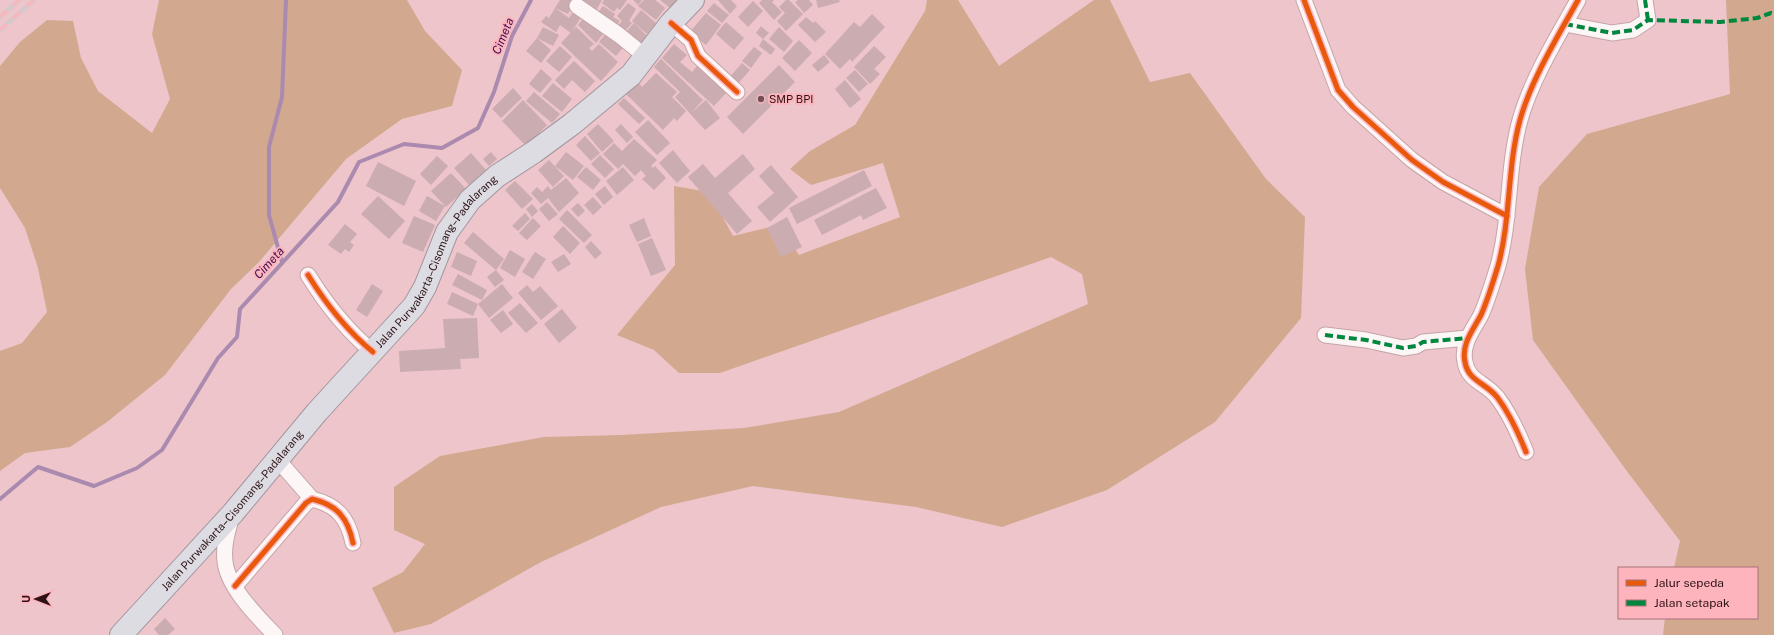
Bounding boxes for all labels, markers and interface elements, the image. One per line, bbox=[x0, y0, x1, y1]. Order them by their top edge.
water label: Cimeta bbox=[489, 16, 517, 56]
place label: SMP BPI bbox=[769, 93, 813, 105]
marker: SMP BPI bbox=[756, 94, 766, 104]
street label: Jalan Purwakarta–Cisomang–Padalarang bbox=[373, 173, 500, 350]
water label: Cimeta bbox=[251, 244, 287, 282]
street label: Jalan Purwakarta–Cisomang–Padalarang bbox=[159, 428, 305, 593]
legend bbox=[1618, 567, 1758, 619]
text: Jalur sepeda bbox=[1654, 576, 1724, 590]
north arrow bbox=[16, 579, 56, 619]
text: U bbox=[20, 595, 32, 603]
text: Jalan setapak bbox=[1654, 596, 1730, 610]

